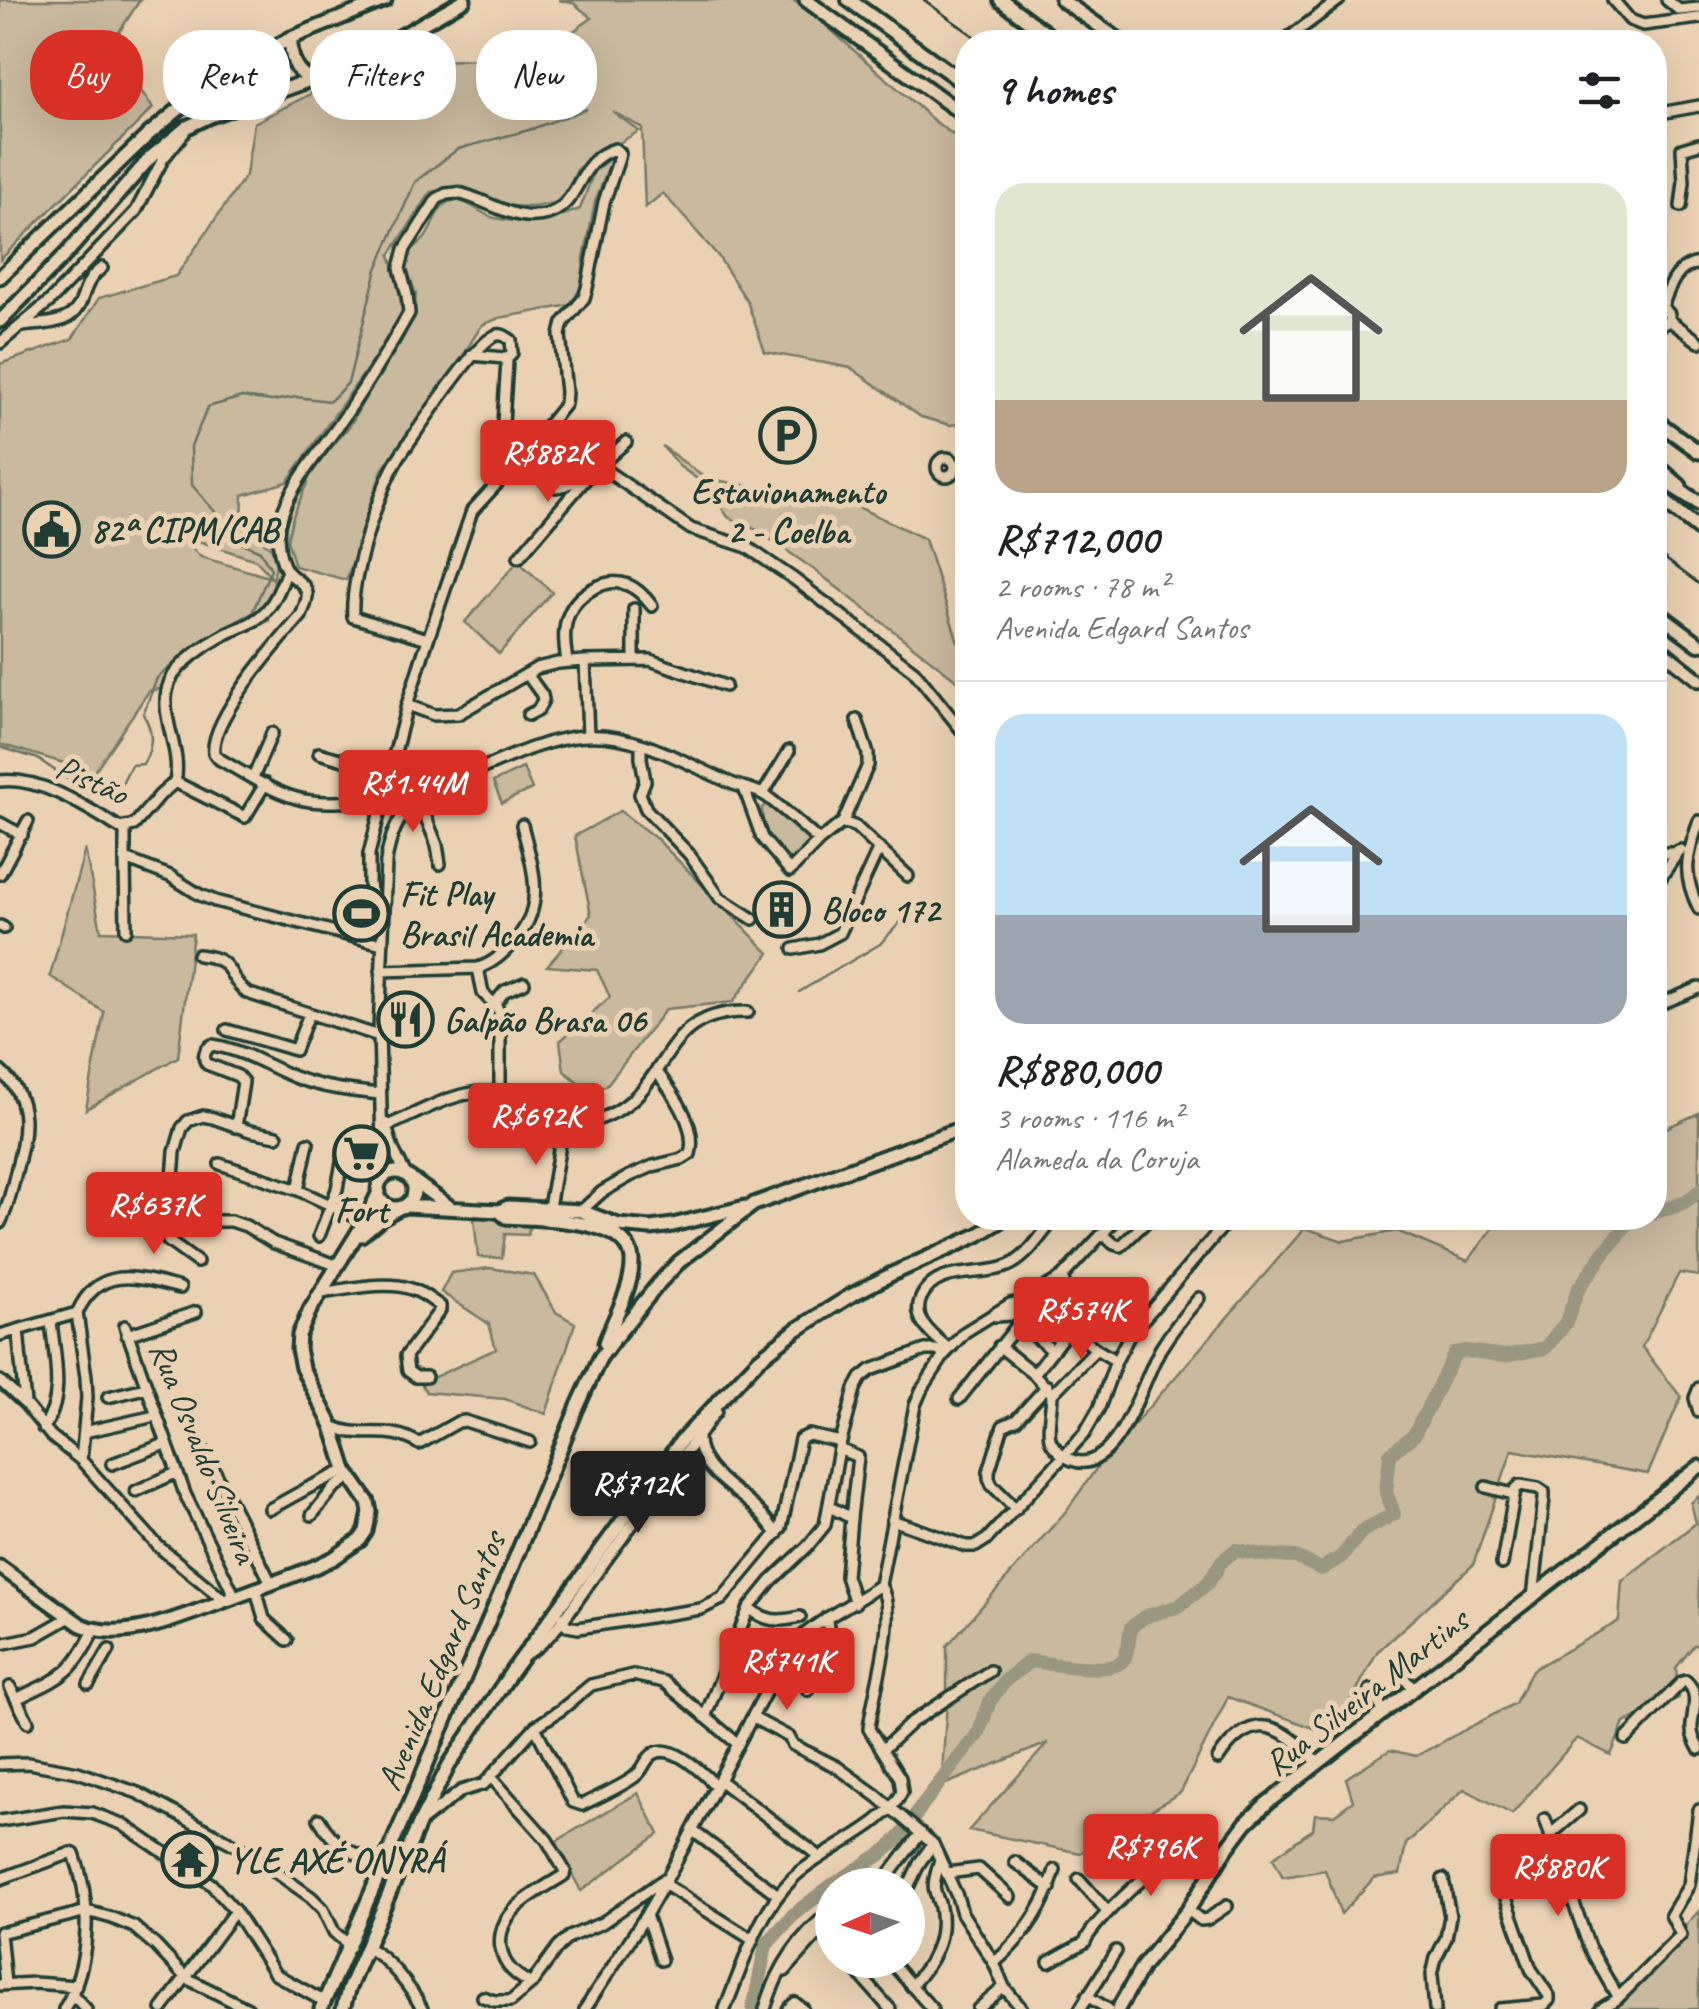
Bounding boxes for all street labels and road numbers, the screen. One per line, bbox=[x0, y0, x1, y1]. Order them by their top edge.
street label: Pistão bbox=[49, 744, 137, 816]
street label: Rua Osvaldo Silveira bbox=[139, 1335, 270, 1571]
street label: Avenida Edgard Santos bbox=[366, 1522, 517, 1797]
street label: Rua Silveira Martins bbox=[1255, 1597, 1479, 1786]

